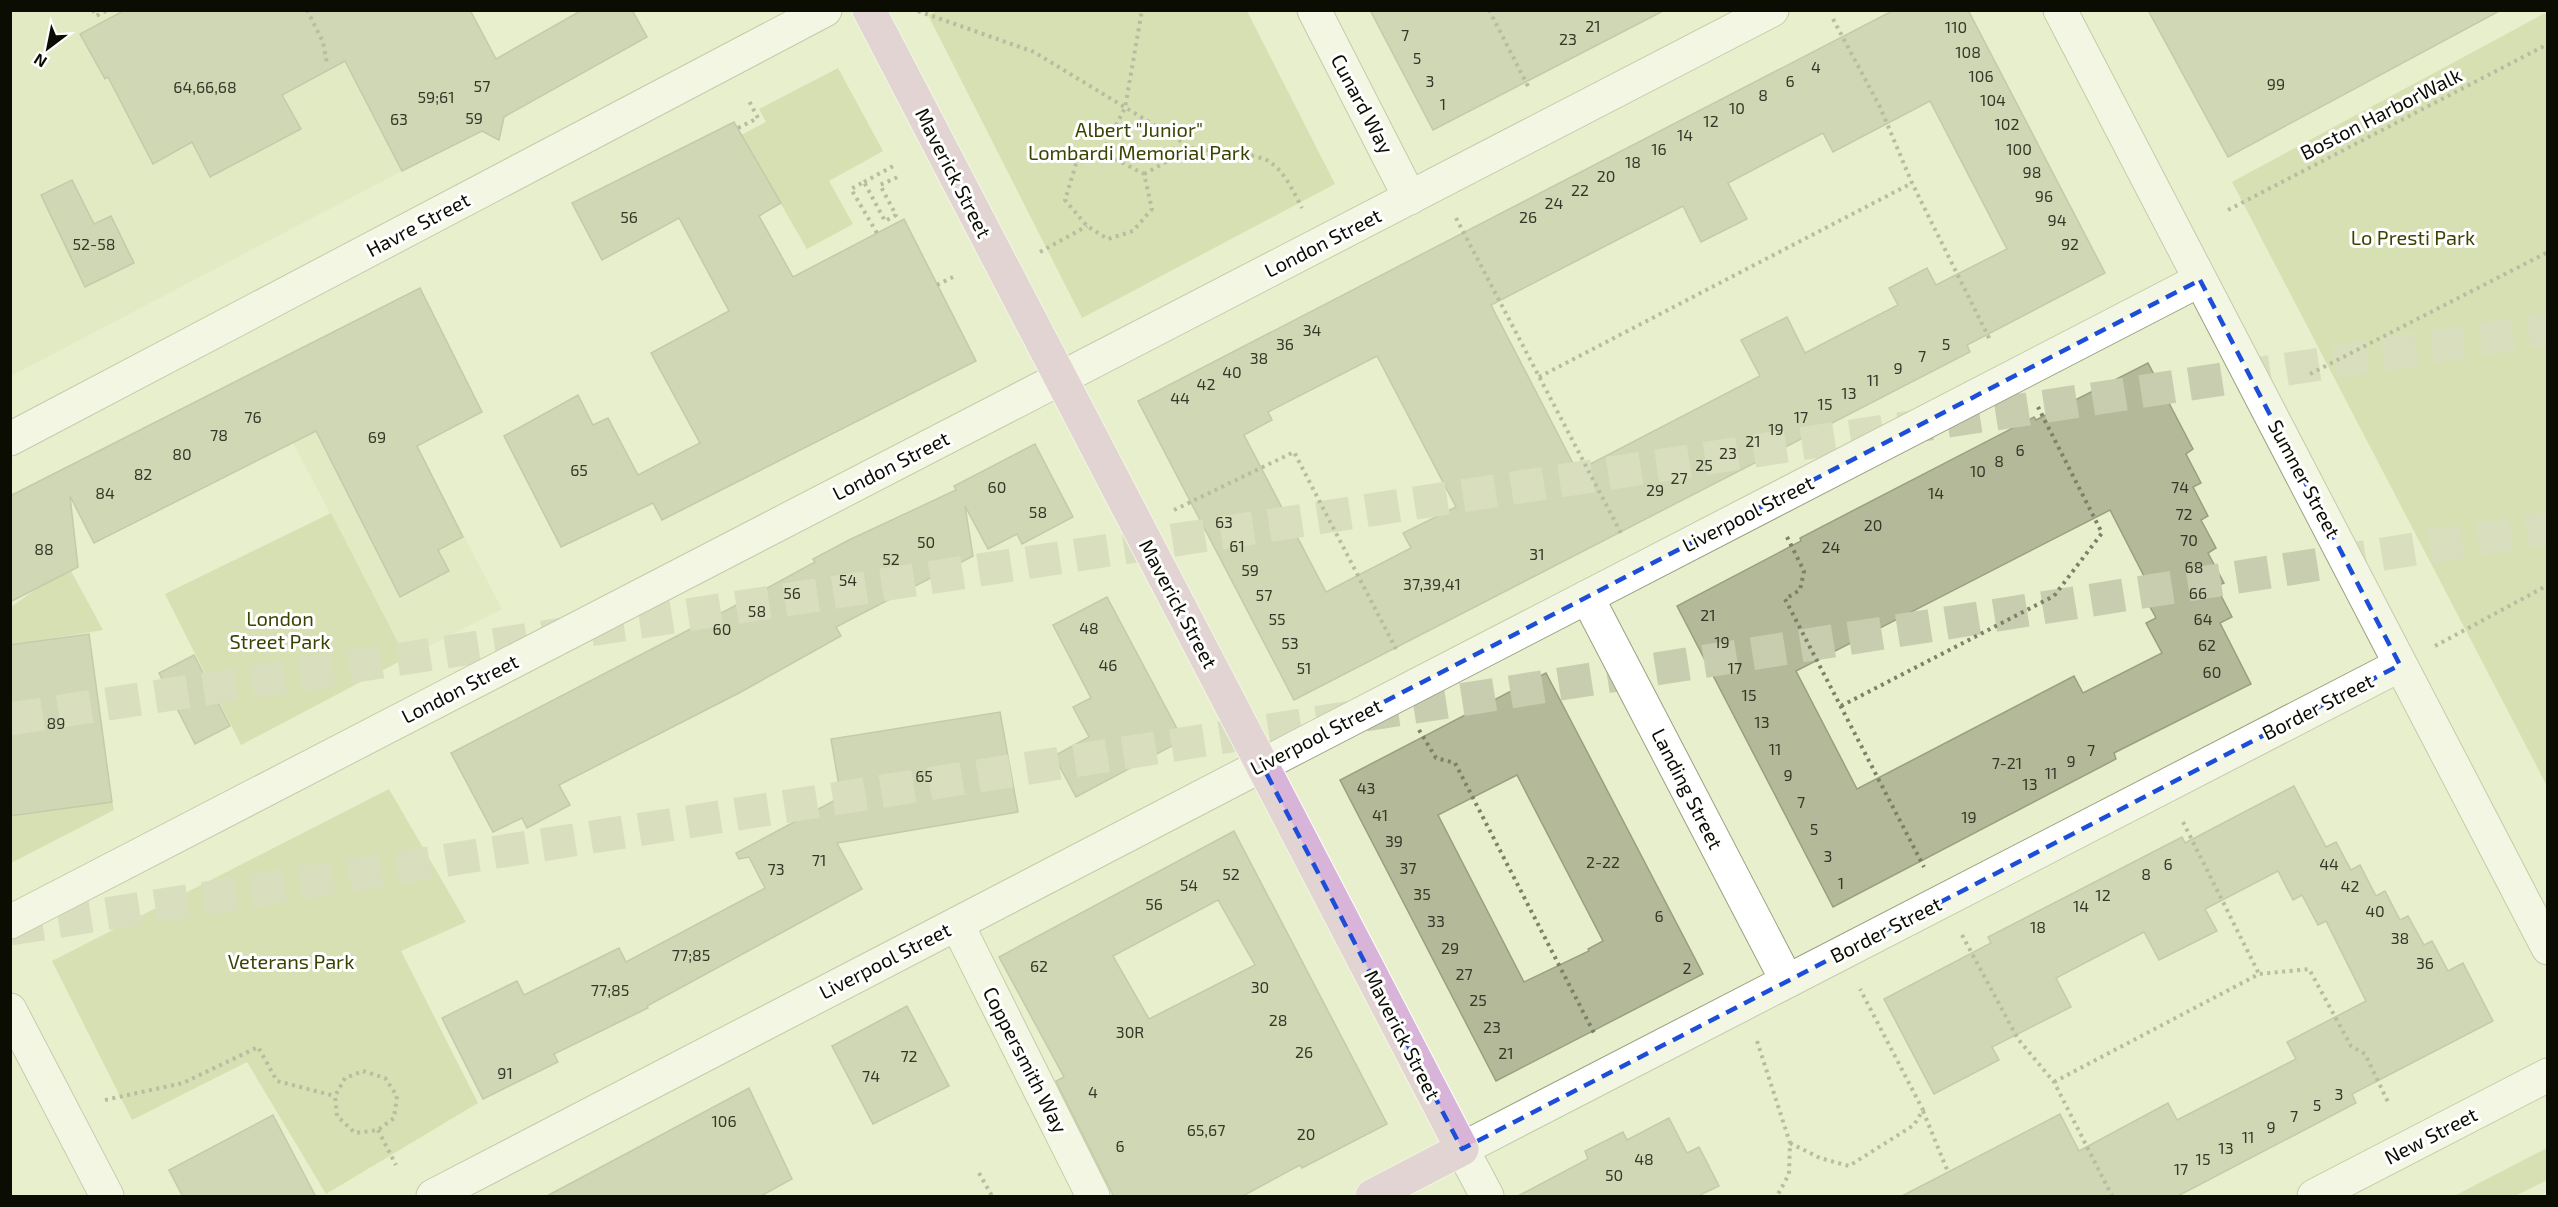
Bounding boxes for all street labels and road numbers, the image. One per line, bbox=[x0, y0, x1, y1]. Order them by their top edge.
street label: Cunard Way bbox=[1327, 50, 1399, 158]
street label: Boston HarborWalk bbox=[2296, 62, 2465, 164]
street label: Maverick Street bbox=[911, 104, 997, 242]
street label: Havre Street bbox=[362, 187, 474, 261]
street label: London Street bbox=[1260, 202, 1385, 282]
street label: Sumner Street bbox=[2264, 415, 2346, 542]
street label: London Street bbox=[828, 425, 953, 505]
street label: Liverpool Street bbox=[1678, 469, 1818, 557]
street label: Maverick Street bbox=[1135, 535, 1223, 672]
street label: London Street bbox=[397, 648, 522, 728]
street label: Border Street bbox=[2258, 668, 2377, 744]
street label: Liverpool Street bbox=[1246, 692, 1386, 780]
street label: Landing Street bbox=[1647, 724, 1729, 853]
street label: Border Street bbox=[1826, 891, 1945, 967]
street label: Liverpool Street bbox=[815, 916, 955, 1004]
street label: Maverick Street bbox=[1360, 966, 1446, 1104]
street label: Coppersmith Way bbox=[979, 982, 1073, 1137]
street label: New Street bbox=[2380, 1101, 2481, 1169]

